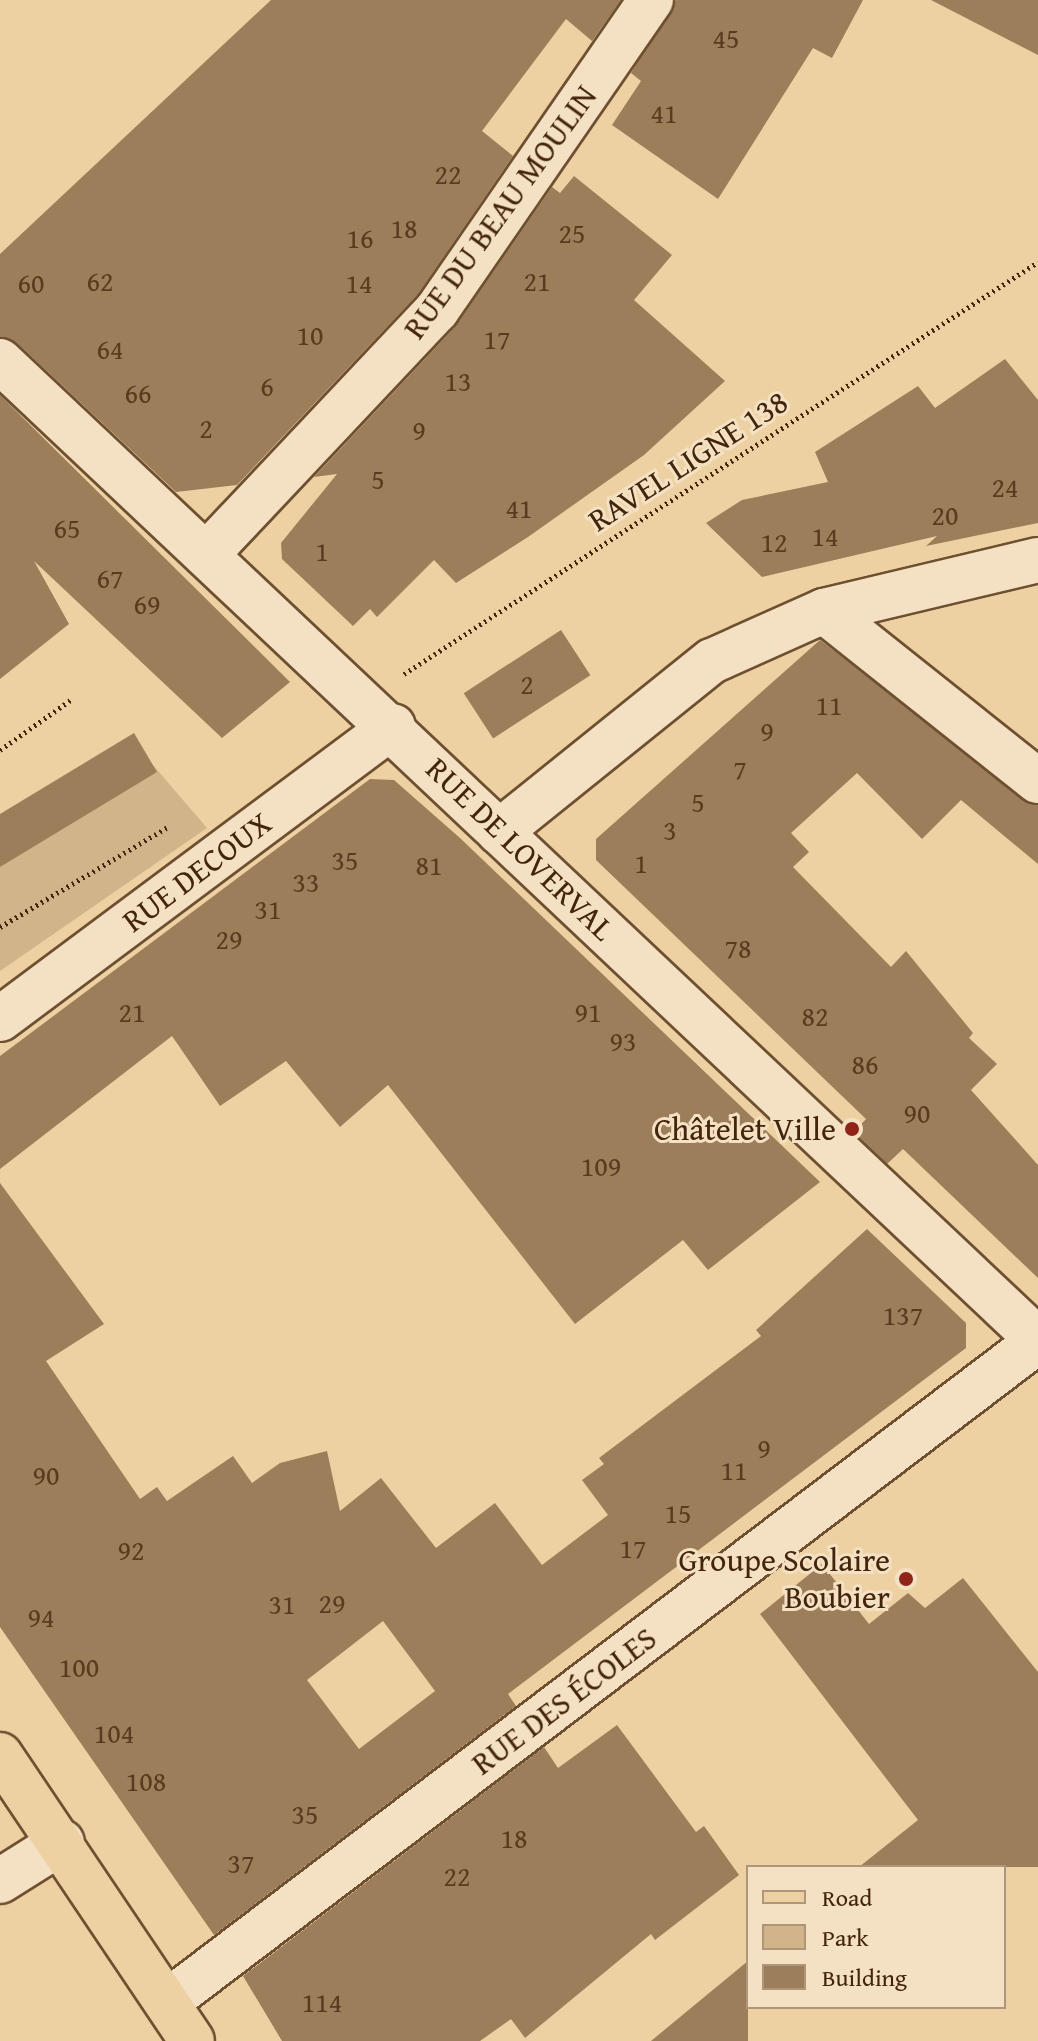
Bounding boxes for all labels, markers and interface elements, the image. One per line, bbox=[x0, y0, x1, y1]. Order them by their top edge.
house number: 45 bbox=[713, 21, 739, 55]
street label: RUE DU BEAU MOULIN bbox=[395, 78, 605, 346]
house number: 41 bbox=[651, 96, 677, 130]
house number: 22 bbox=[435, 157, 461, 191]
house number: 18 bbox=[391, 211, 417, 245]
house number: 25 bbox=[559, 216, 585, 250]
house number: 16 bbox=[347, 221, 373, 255]
house number: 62 bbox=[87, 264, 113, 298]
house number: 21 bbox=[524, 264, 550, 298]
house number: 60 bbox=[18, 266, 44, 300]
house number: 14 bbox=[346, 266, 372, 300]
house number: 10 bbox=[297, 318, 323, 352]
house number: 17 bbox=[484, 322, 510, 356]
house number: 64 bbox=[97, 332, 123, 366]
house number: 13 bbox=[445, 364, 471, 398]
house number: 6 bbox=[260, 369, 274, 403]
house number: 66 bbox=[125, 376, 151, 410]
street label: RAVEL LIGNE 138 bbox=[581, 382, 795, 540]
house number: 2 bbox=[199, 411, 213, 445]
house number: 9 bbox=[412, 413, 426, 447]
house number: 5 bbox=[371, 462, 385, 496]
house number: 24 bbox=[992, 470, 1018, 504]
house number: 41 bbox=[506, 491, 532, 525]
house number: 20 bbox=[932, 498, 958, 532]
house number: 65 bbox=[54, 511, 80, 545]
house number: 14 bbox=[812, 519, 838, 553]
house number: 12 bbox=[761, 525, 787, 559]
house number: 1 bbox=[315, 534, 329, 568]
house number: 67 bbox=[97, 561, 123, 595]
house number: 69 bbox=[134, 587, 160, 621]
house number: 2 bbox=[520, 667, 534, 701]
house number: 11 bbox=[816, 688, 842, 722]
house number: 9 bbox=[760, 714, 774, 748]
street label: RUE DE LOVERVAL bbox=[418, 750, 622, 948]
house number: 7 bbox=[733, 752, 747, 786]
house number: 5 bbox=[691, 785, 705, 819]
street label: RUE DECOUX bbox=[115, 804, 279, 940]
house number: 3 bbox=[663, 813, 677, 847]
house number: 35 bbox=[332, 843, 358, 877]
house number: 1 bbox=[634, 846, 648, 880]
house number: 81 bbox=[416, 848, 442, 882]
house number: 33 bbox=[293, 865, 319, 899]
house number: 31 bbox=[255, 892, 281, 926]
house number: 29 bbox=[216, 922, 242, 956]
house number: 78 bbox=[725, 931, 751, 965]
house number: 21 bbox=[119, 995, 145, 1029]
house number: 91 bbox=[575, 995, 601, 1029]
house number: 82 bbox=[802, 999, 828, 1033]
house number: 93 bbox=[610, 1024, 636, 1058]
house number: 86 bbox=[852, 1047, 878, 1081]
house number: 90 bbox=[904, 1096, 930, 1130]
place label: Châtelet Ville bbox=[654, 1110, 836, 1148]
marker: Châtelet Ville bbox=[843, 1120, 861, 1138]
house number: 109 bbox=[581, 1149, 621, 1183]
house number: 137 bbox=[883, 1298, 923, 1332]
house number: 9 bbox=[757, 1431, 771, 1465]
house number: 11 bbox=[721, 1453, 747, 1487]
house number: 90 bbox=[33, 1458, 59, 1492]
house number: 15 bbox=[665, 1496, 691, 1530]
house number: 17 bbox=[620, 1531, 646, 1565]
house number: 92 bbox=[118, 1533, 144, 1567]
place label: Groupe Scolaire Boubier bbox=[679, 1542, 890, 1617]
marker: Groupe Scolaire Boubier bbox=[897, 1570, 915, 1588]
house number: 29 bbox=[319, 1586, 345, 1620]
house number: 31 bbox=[269, 1587, 295, 1621]
house number: 94 bbox=[28, 1600, 54, 1634]
street label: RUE DES ÉCOLES bbox=[464, 1619, 664, 1783]
house number: 100 bbox=[59, 1650, 99, 1684]
house number: 104 bbox=[94, 1716, 134, 1750]
house number: 108 bbox=[126, 1764, 166, 1798]
house number: 35 bbox=[292, 1797, 318, 1831]
house number: 18 bbox=[501, 1821, 527, 1855]
house number: 37 bbox=[228, 1846, 254, 1880]
house number: 22 bbox=[444, 1859, 470, 1893]
legend bbox=[746, 1865, 1006, 2009]
text: Road bbox=[822, 1880, 872, 1915]
text: Park bbox=[822, 1920, 868, 1955]
text: Building bbox=[822, 1960, 907, 1995]
house number: 114 bbox=[302, 1985, 342, 2019]

